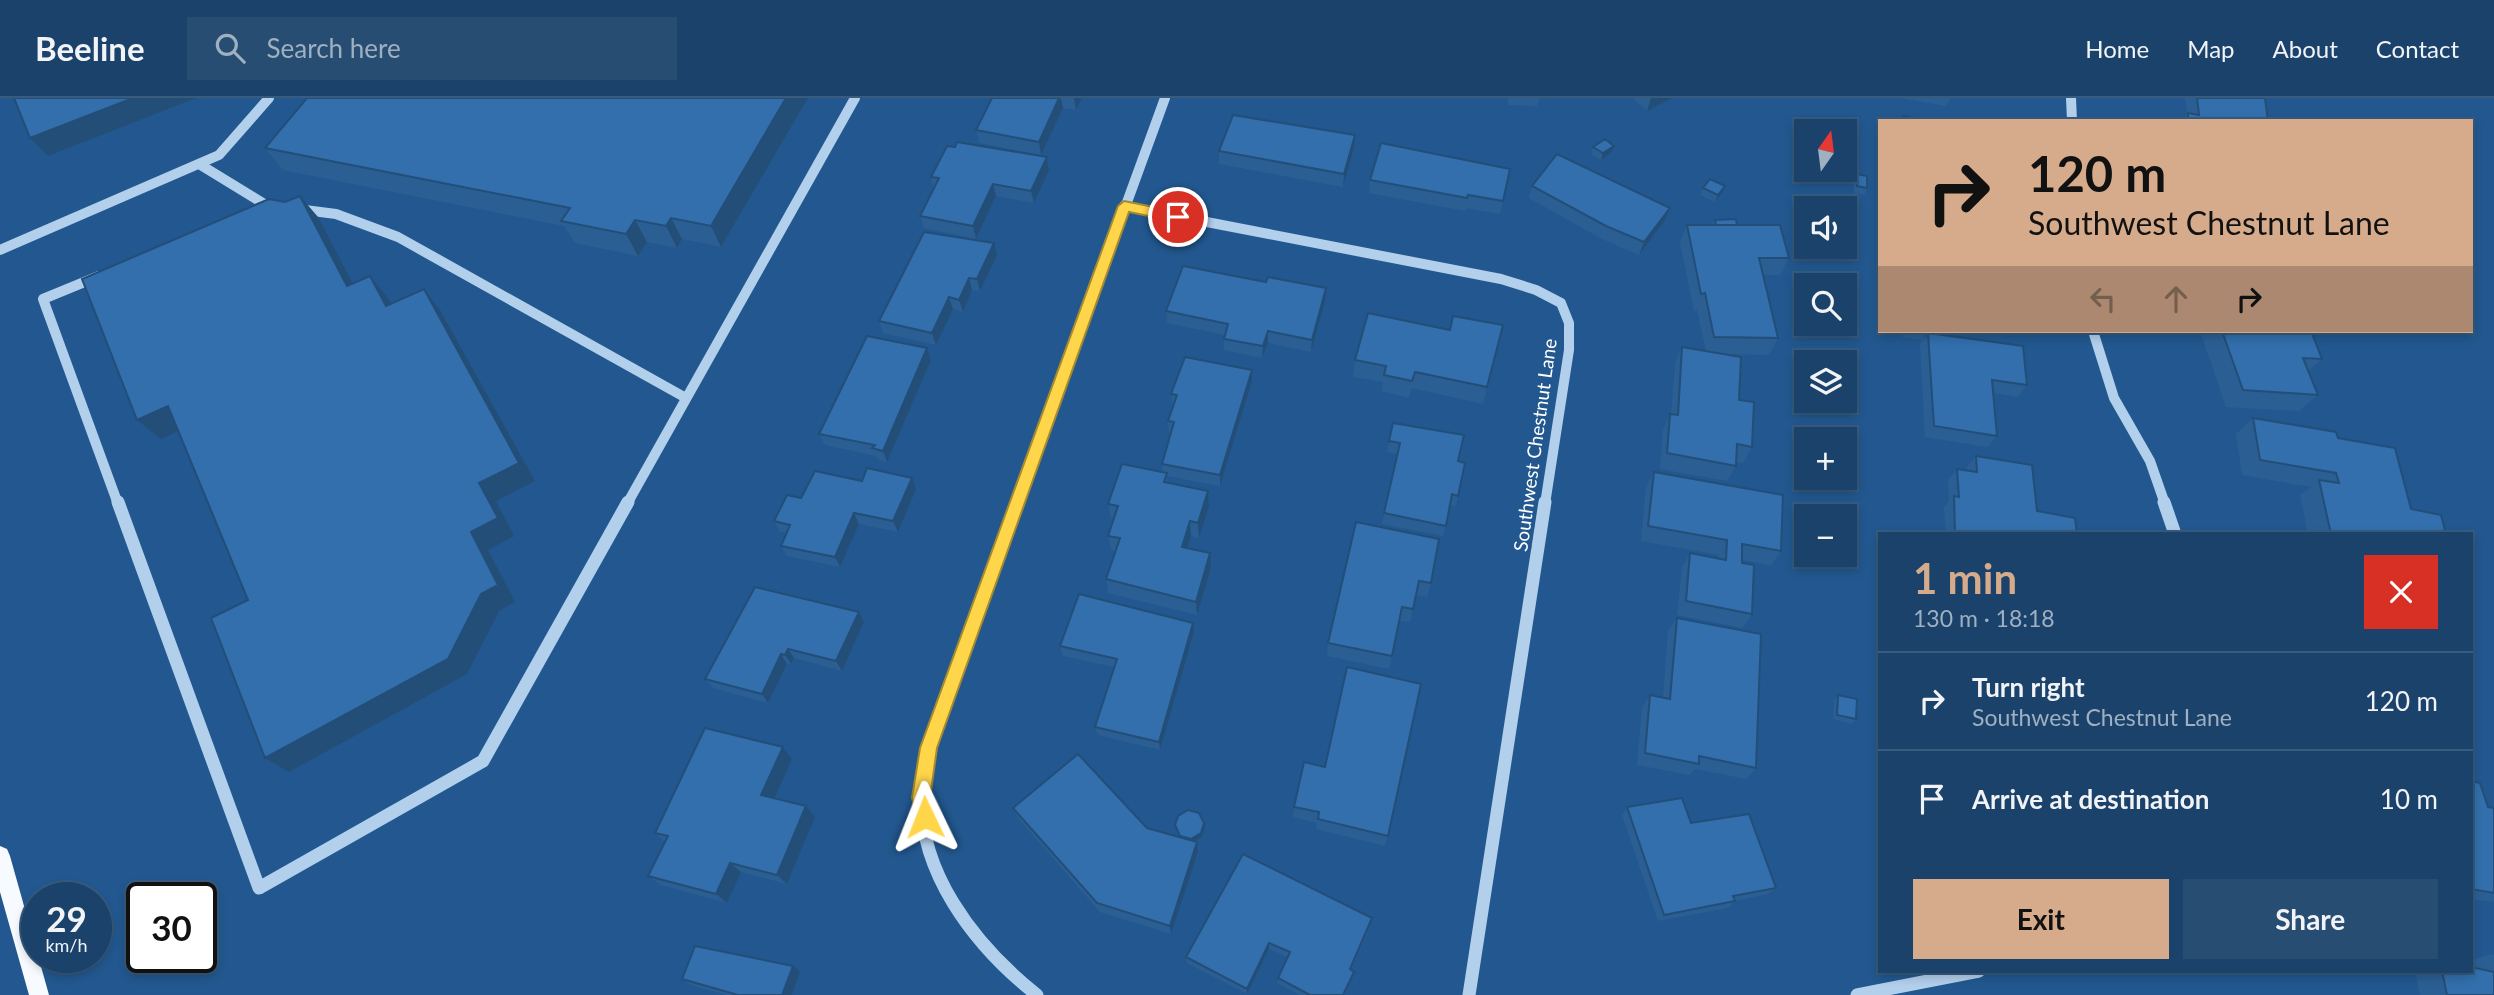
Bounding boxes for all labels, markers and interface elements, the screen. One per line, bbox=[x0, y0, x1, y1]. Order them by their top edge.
search box bbox=[187, 17, 677, 80]
text: Beeline bbox=[35, 28, 145, 68]
icon: search bbox=[211, 29, 249, 67]
text: Search here bbox=[267, 32, 401, 64]
text: Home bbox=[2085, 34, 2149, 63]
text: Map bbox=[2187, 34, 2235, 63]
text: About bbox=[2273, 34, 2338, 63]
text: Contact bbox=[2376, 34, 2459, 63]
north arrow bbox=[1794, 119, 1857, 182]
map controls bbox=[1794, 119, 1857, 567]
text: 120 m bbox=[2028, 144, 2166, 202]
icon: right bbox=[1913, 147, 2004, 238]
pin bbox=[1148, 187, 1208, 247]
button: sound bbox=[1794, 196, 1857, 259]
icon: arrive bbox=[1159, 198, 1197, 236]
text: Southwest Chestnut Lane bbox=[2028, 203, 2390, 242]
button: search bbox=[1794, 273, 1857, 336]
icon: left bbox=[2084, 280, 2122, 318]
icon: ahead bbox=[2157, 280, 2195, 318]
icon: right bbox=[2230, 280, 2268, 318]
street label: Southwest Chestnut Lane bbox=[1508, 337, 1561, 553]
button: layers bbox=[1794, 350, 1857, 413]
button: + bbox=[1794, 427, 1857, 490]
button: − bbox=[1794, 504, 1857, 567]
text: 1 min bbox=[1913, 553, 2017, 603]
button: close bbox=[2364, 555, 2438, 629]
text: 130 m · 18:18 bbox=[1913, 604, 2055, 632]
text: Turn right bbox=[1972, 671, 2085, 703]
icon: right bbox=[1913, 682, 1951, 720]
text: 120 m bbox=[2365, 685, 2438, 717]
text: Southwest Chestnut Lane bbox=[1972, 703, 2232, 731]
position arrow bbox=[888, 780, 962, 854]
icon: arrive bbox=[1913, 780, 1951, 818]
text: Arrive at destination bbox=[1972, 783, 2209, 815]
text: 10 m bbox=[2380, 783, 2438, 815]
button: Exit bbox=[1913, 879, 2169, 959]
button: Share bbox=[2183, 879, 2438, 959]
speed limit sign: 30 bbox=[126, 882, 217, 973]
text: 29 bbox=[46, 897, 87, 939]
text: km/h bbox=[45, 934, 88, 956]

